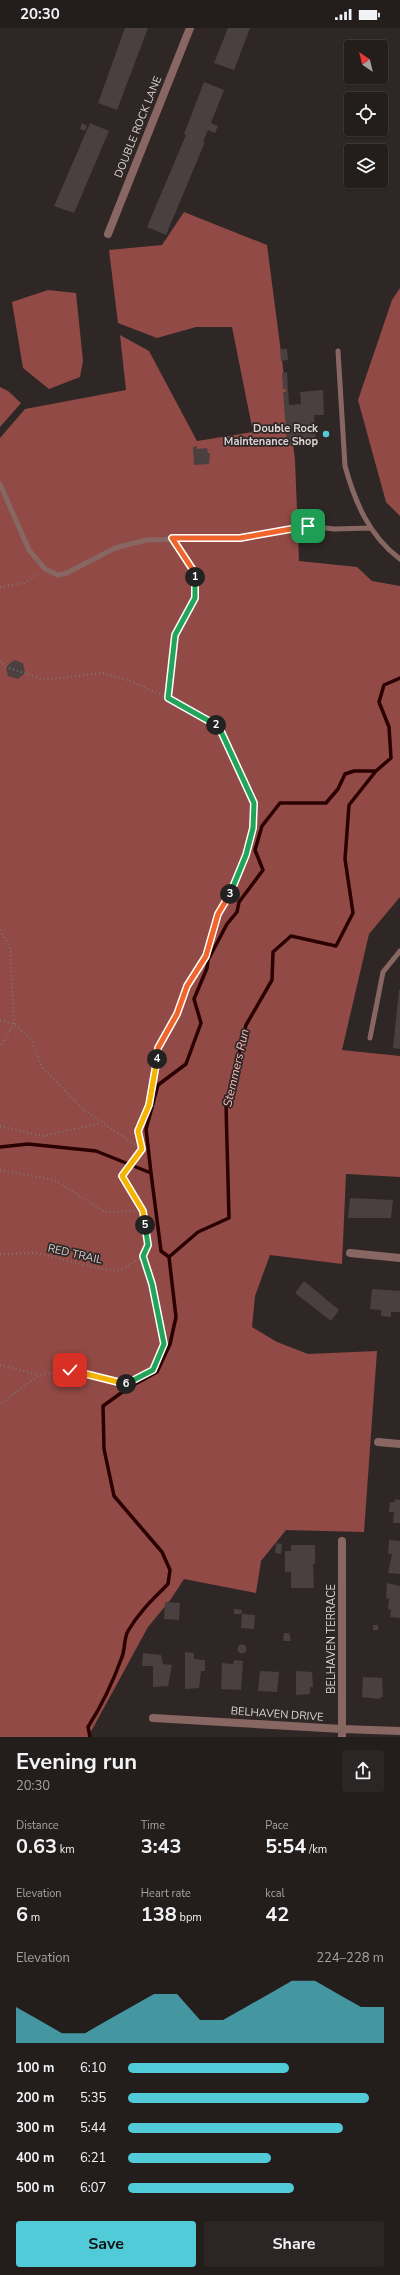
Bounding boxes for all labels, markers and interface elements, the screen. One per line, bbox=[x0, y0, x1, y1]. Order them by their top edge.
text: 20:30 bbox=[20, 4, 60, 24]
north arrow bbox=[344, 40, 388, 84]
map controls bbox=[344, 40, 388, 188]
street label: DOUBLE ROCK LANE bbox=[111, 74, 165, 180]
button: locate bbox=[344, 92, 388, 136]
button: layers bbox=[344, 144, 388, 188]
place label: Double Rock Maintenance Shop bbox=[224, 421, 319, 449]
marker: Double Rock Maintenance Shop bbox=[321, 429, 331, 439]
pin bbox=[291, 509, 325, 543]
icon: arrive bbox=[297, 515, 319, 537]
pin: 1 bbox=[185, 567, 205, 587]
text: 1 bbox=[192, 569, 198, 584]
pin: 2 bbox=[206, 715, 226, 735]
text: 2 bbox=[213, 717, 219, 732]
pin: 3 bbox=[220, 884, 240, 904]
text: 3 bbox=[227, 886, 233, 901]
water label: Stemmers Run bbox=[219, 1027, 253, 1109]
pin: 4 bbox=[147, 1049, 167, 1069]
text: 4 bbox=[154, 1051, 160, 1066]
pin: 5 bbox=[135, 1215, 155, 1235]
text: 5 bbox=[142, 1217, 148, 1232]
street label: RED TRAIL bbox=[46, 1240, 104, 1268]
pin bbox=[53, 1353, 87, 1387]
icon: check bbox=[59, 1359, 81, 1381]
pin: 6 bbox=[116, 1374, 136, 1394]
text: 6 bbox=[123, 1376, 129, 1391]
street label: BELHAVEN TERRACE bbox=[324, 1584, 339, 1694]
street label: BELHAVEN DRIVE bbox=[230, 1703, 324, 1725]
text: Evening run bbox=[16, 1747, 137, 1777]
button: share bbox=[342, 1750, 384, 1792]
text: 20:30 bbox=[16, 1777, 50, 1795]
text: Distance bbox=[16, 1818, 59, 1833]
text: Time bbox=[141, 1818, 165, 1833]
text: Pace bbox=[265, 1818, 289, 1833]
text: 0.63 bbox=[16, 1833, 57, 1860]
text: 3:43 bbox=[141, 1833, 182, 1860]
text: 5:54 bbox=[265, 1833, 306, 1860]
text: km bbox=[57, 1842, 75, 1857]
text: /km bbox=[306, 1842, 327, 1857]
text: Elevation bbox=[16, 1886, 62, 1901]
text: Heart rate bbox=[141, 1886, 191, 1901]
text: kcal bbox=[265, 1886, 285, 1901]
text: 6 bbox=[16, 1901, 28, 1928]
text: 138 bbox=[141, 1901, 177, 1928]
text: 42 bbox=[265, 1901, 289, 1928]
text: m bbox=[28, 1910, 40, 1925]
text: bpm bbox=[177, 1910, 202, 1925]
text: Elevation bbox=[16, 1949, 70, 1967]
text: 224–228 m bbox=[316, 1949, 384, 1967]
text: 100 m bbox=[16, 2059, 54, 2077]
text: 6:10 bbox=[80, 2059, 106, 2077]
text: 200 m bbox=[16, 2089, 54, 2107]
text: 5:35 bbox=[80, 2089, 106, 2107]
text: 300 m bbox=[16, 2119, 54, 2137]
text: 5:44 bbox=[80, 2119, 106, 2137]
text: 400 m bbox=[16, 2149, 54, 2167]
text: 6:21 bbox=[80, 2149, 106, 2167]
text: 500 m bbox=[16, 2179, 54, 2197]
text: 6:07 bbox=[80, 2179, 106, 2197]
button: Save bbox=[16, 2221, 196, 2267]
button: Share bbox=[204, 2221, 384, 2267]

